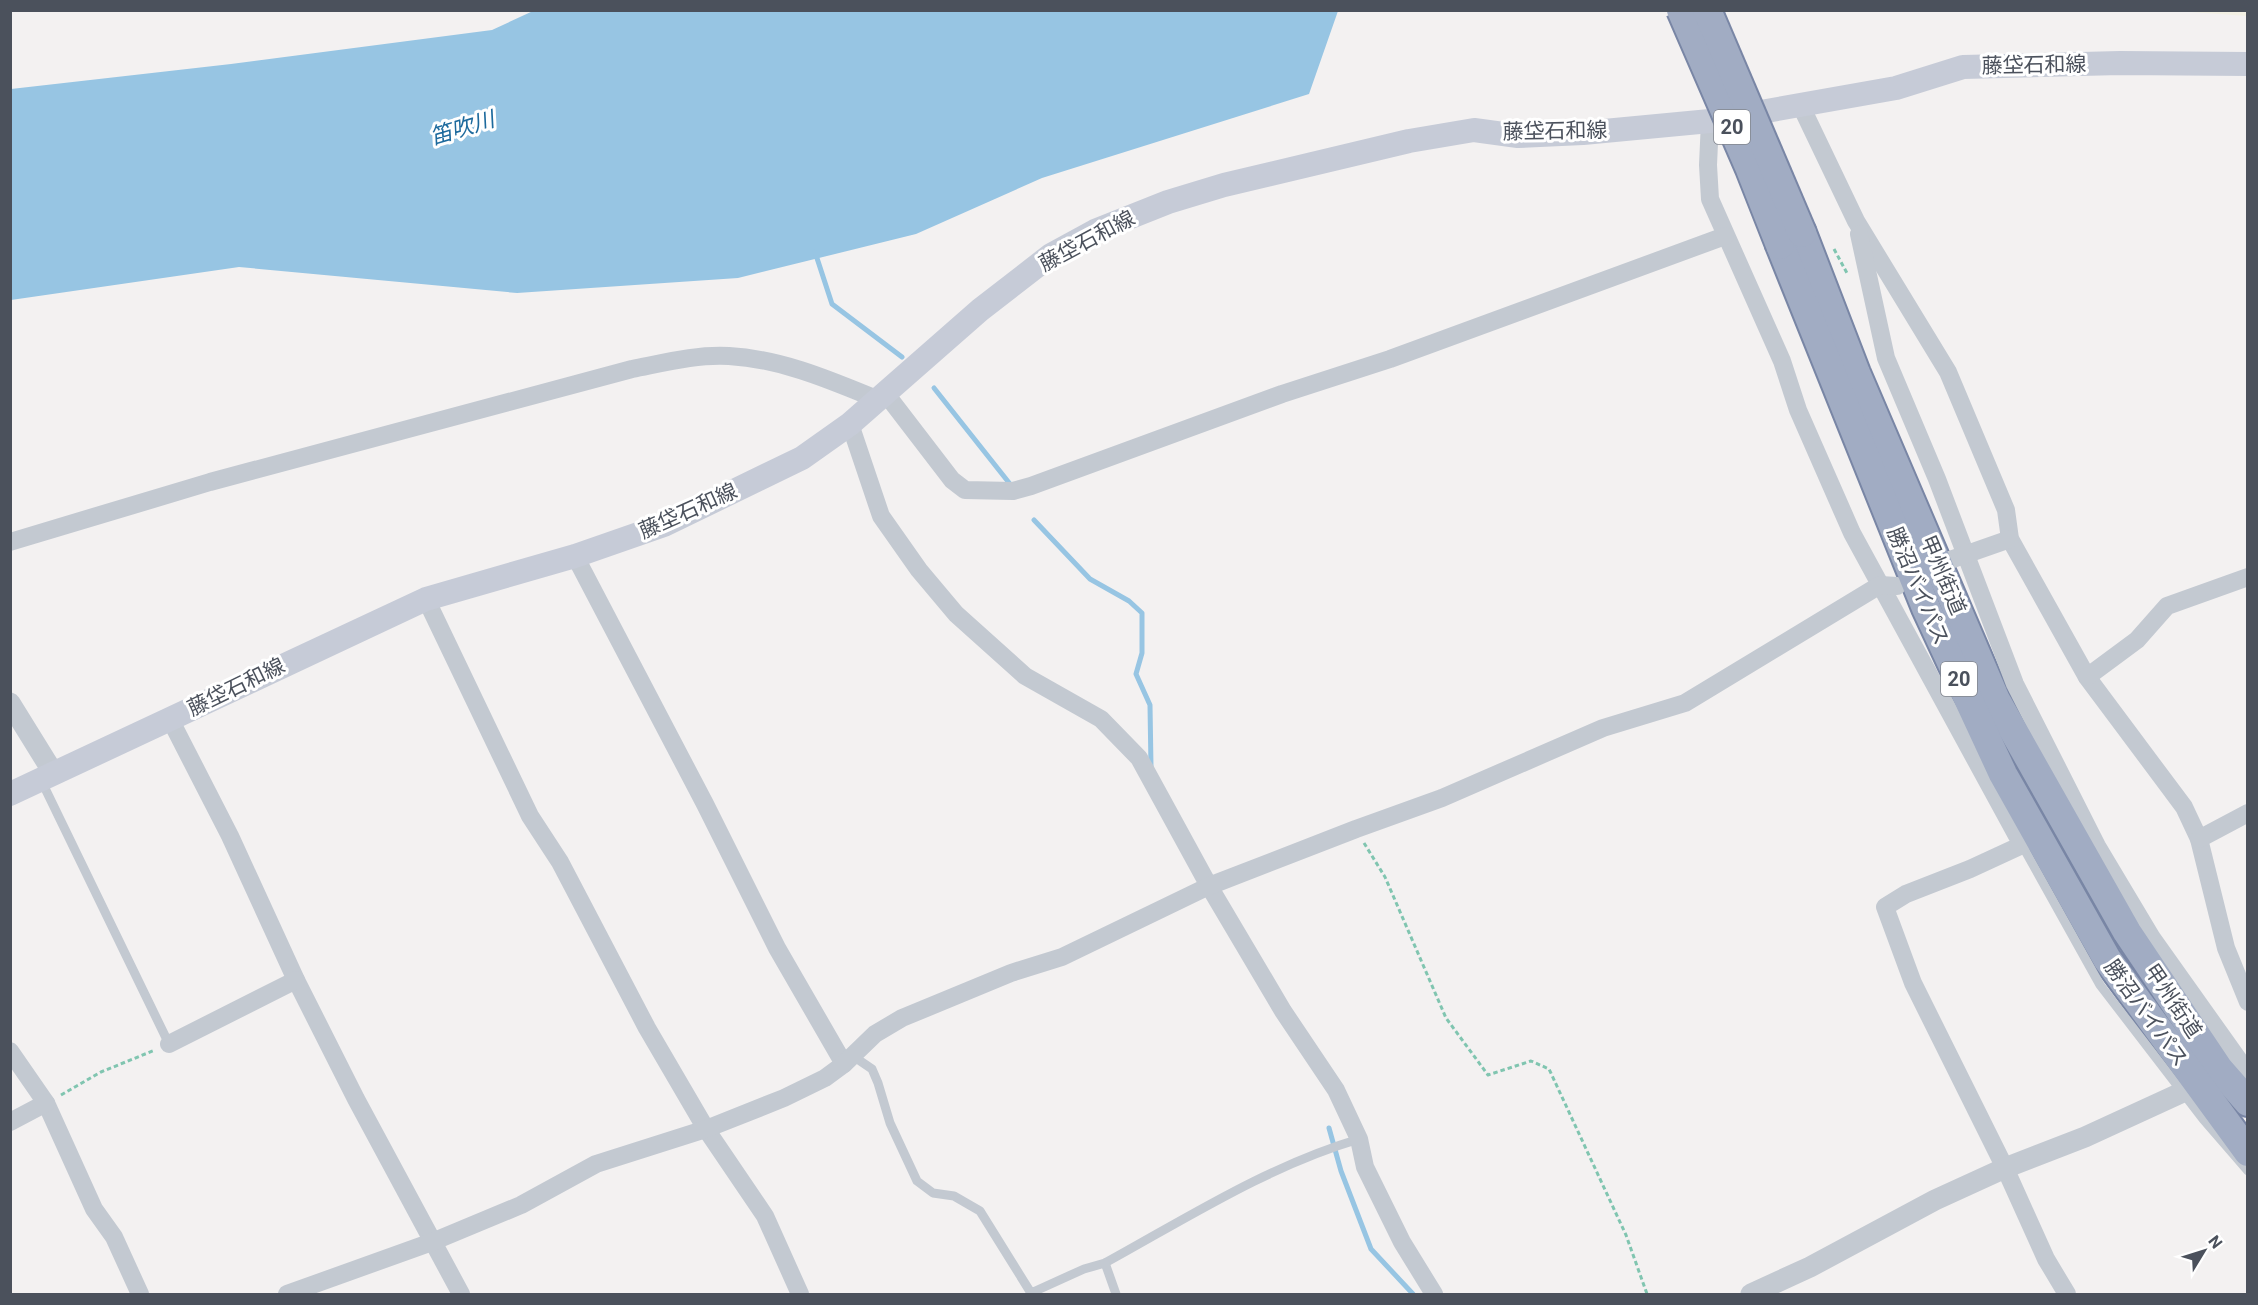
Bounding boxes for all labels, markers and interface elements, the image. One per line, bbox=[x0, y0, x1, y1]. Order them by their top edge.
street label: 藤垈石和線 bbox=[1981, 52, 2087, 78]
water label: 笛吹川 bbox=[427, 106, 499, 150]
road number: 20 bbox=[1714, 110, 1750, 144]
street label: 藤垈石和線 bbox=[1502, 118, 1608, 144]
street label: 藤垈石和線 bbox=[1035, 206, 1139, 276]
street label: 藤垈石和線 bbox=[635, 479, 741, 543]
street label: 勝沼バイパス bbox=[1882, 524, 1954, 648]
street label: 甲州街道 bbox=[1916, 532, 1970, 618]
street label: 藤垈石和線 bbox=[184, 653, 288, 721]
road number: 20 bbox=[1941, 662, 1977, 696]
street label: 勝沼バイパス bbox=[2099, 955, 2193, 1071]
street label: 甲州街道 bbox=[2140, 959, 2206, 1043]
north arrow bbox=[2174, 1221, 2234, 1281]
text: N bbox=[2204, 1232, 2226, 1252]

